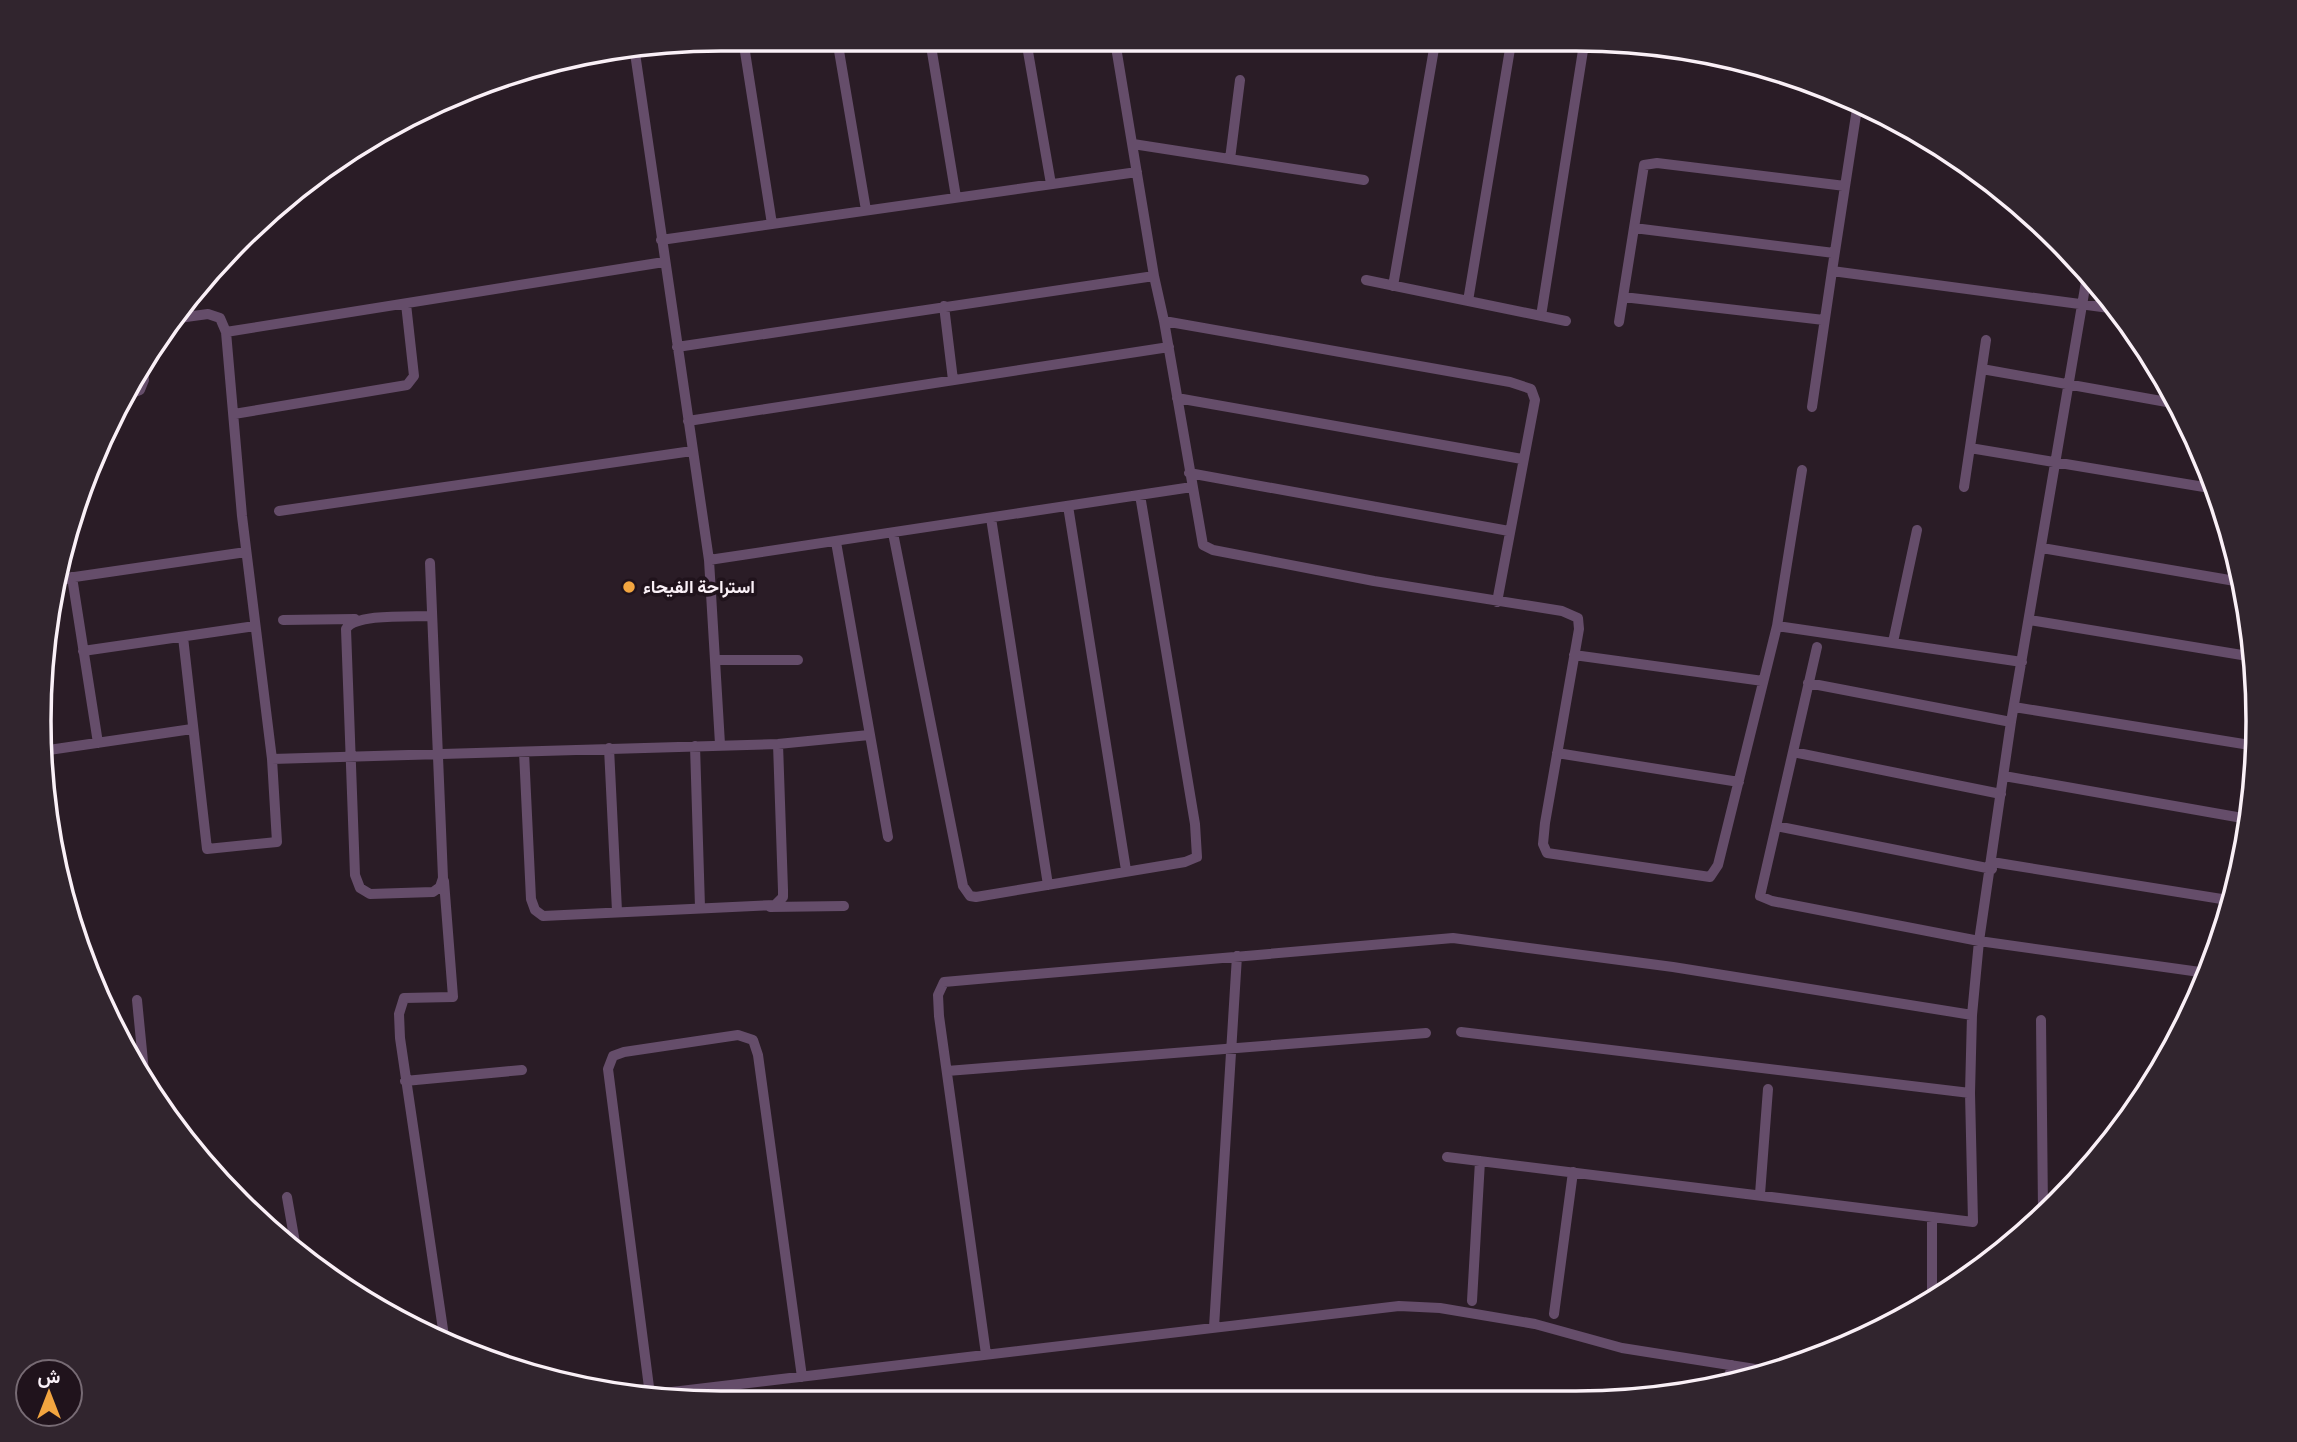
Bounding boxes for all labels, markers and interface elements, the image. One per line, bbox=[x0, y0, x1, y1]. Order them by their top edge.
place label: استراحة الفيحاء bbox=[643, 575, 755, 598]
marker: استراحة الفيحاء bbox=[621, 579, 637, 595]
north arrow bbox=[14, 1358, 84, 1428]
text: ش bbox=[38, 1364, 61, 1388]

